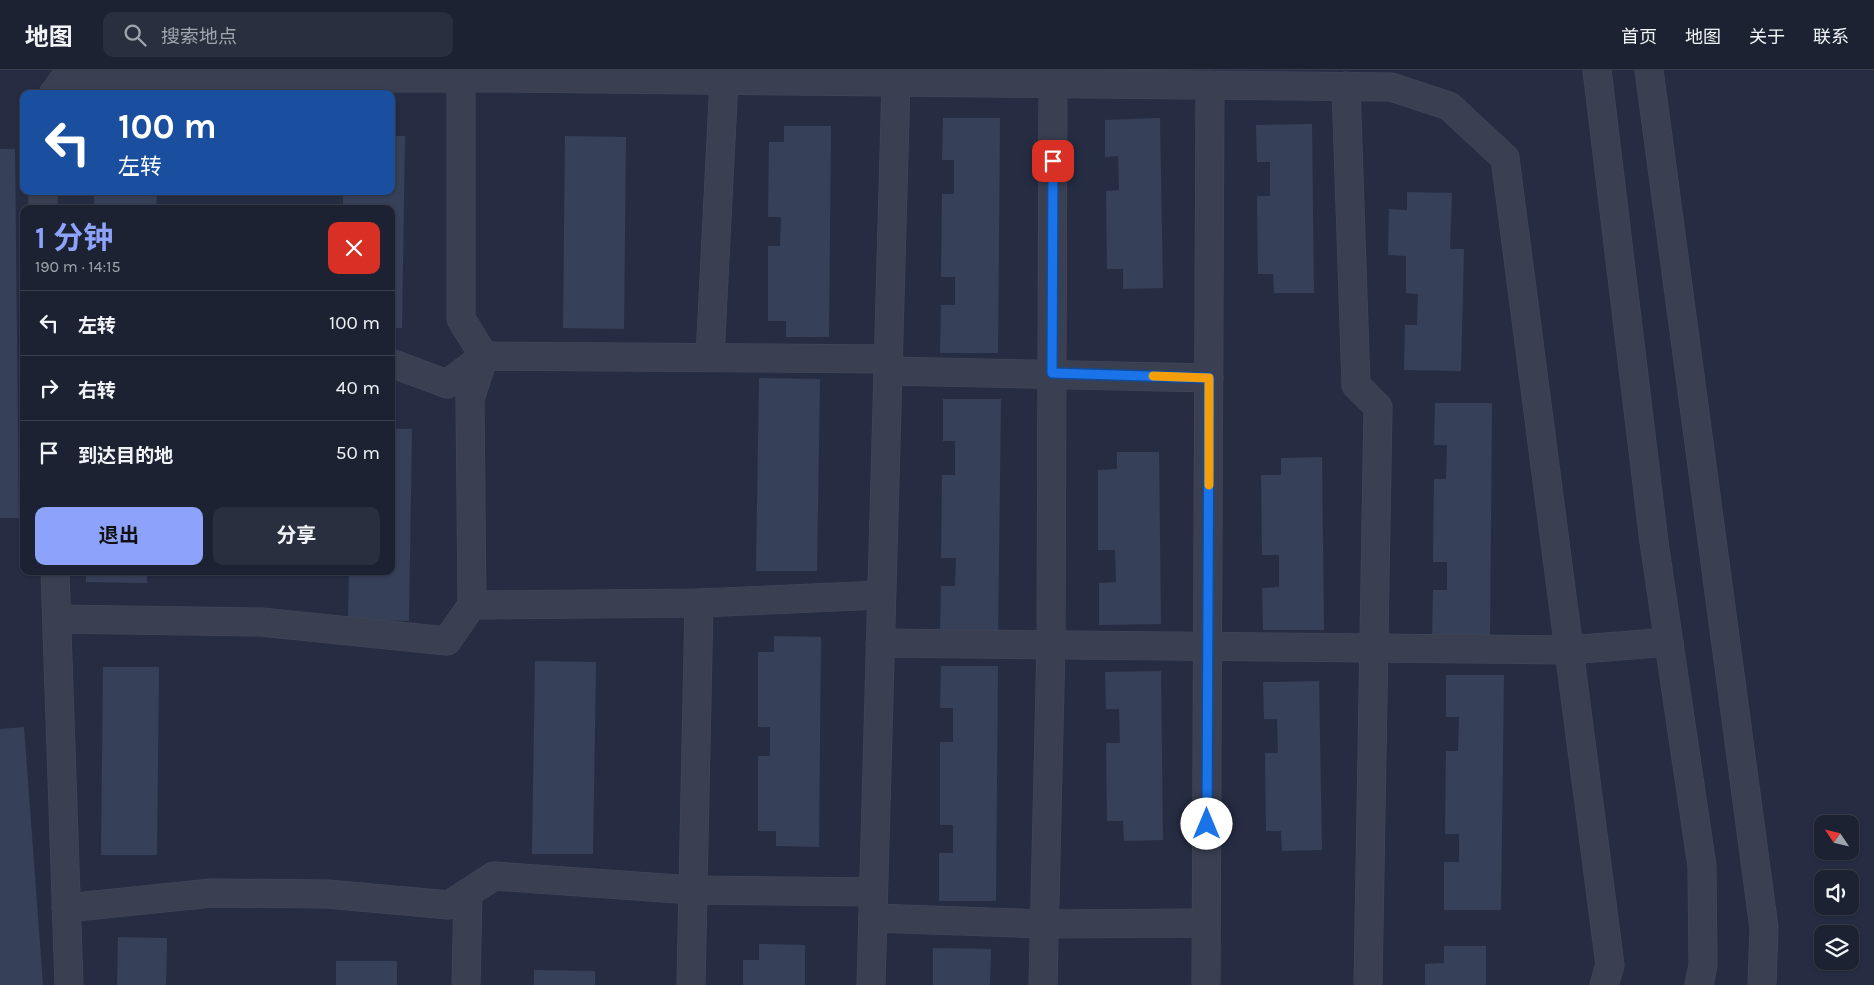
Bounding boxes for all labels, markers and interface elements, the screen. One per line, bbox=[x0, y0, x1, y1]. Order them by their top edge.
search box bbox=[103, 12, 453, 57]
icon: search bbox=[121, 21, 149, 49]
text: 地图 bbox=[25, 23, 73, 51]
text: 搜索地点 bbox=[161, 26, 237, 48]
text: 首页 bbox=[1621, 26, 1657, 48]
text: 地图 bbox=[1685, 26, 1721, 48]
text: 关于 bbox=[1749, 26, 1785, 48]
text: 联系 bbox=[1813, 26, 1849, 48]
text: 100 m bbox=[118, 106, 217, 147]
icon: left bbox=[35, 110, 100, 175]
pin bbox=[1032, 140, 1074, 182]
icon: arrive bbox=[1039, 147, 1067, 175]
text: 左转 bbox=[118, 154, 162, 180]
text: 1 分钟 bbox=[35, 220, 113, 256]
button: close bbox=[328, 222, 380, 274]
text: 190 m · 14:15 bbox=[35, 257, 121, 276]
icon: left bbox=[35, 309, 63, 337]
text: 100 m bbox=[329, 312, 380, 334]
text: 左转 bbox=[78, 315, 116, 337]
icon: right bbox=[35, 374, 63, 402]
text: 40 m bbox=[336, 377, 380, 399]
text: 右转 bbox=[78, 380, 116, 402]
icon: arrive bbox=[35, 439, 63, 467]
text: 50 m bbox=[336, 442, 380, 464]
text: 到达目的地 bbox=[78, 445, 173, 467]
button: 退出 bbox=[35, 507, 203, 565]
button: 分享 bbox=[213, 507, 380, 565]
position arrow bbox=[1180, 797, 1232, 849]
north arrow bbox=[1814, 815, 1859, 860]
map controls bbox=[1814, 815, 1859, 970]
button: sound bbox=[1814, 870, 1859, 915]
button: layers bbox=[1814, 925, 1859, 970]

